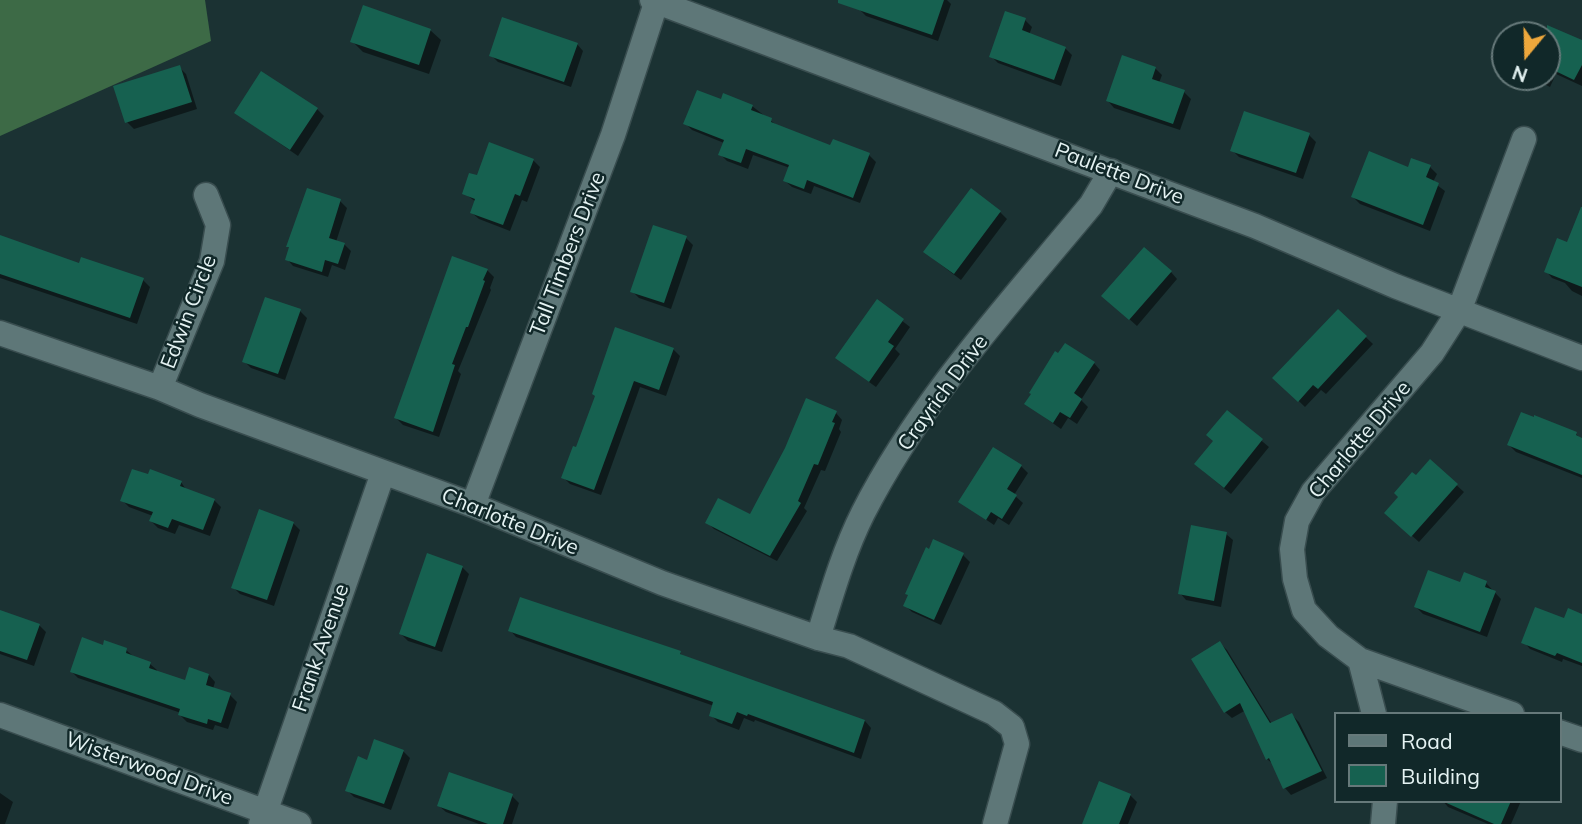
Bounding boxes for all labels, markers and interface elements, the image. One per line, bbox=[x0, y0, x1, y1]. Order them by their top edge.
north arrow bbox=[1491, 21, 1561, 91]
text: N bbox=[1509, 60, 1531, 88]
street label: Paulette Drive bbox=[1051, 138, 1187, 210]
street label: Tall Timbers Drive bbox=[525, 169, 611, 339]
street label: Edwin Circle bbox=[156, 252, 222, 372]
street label: Crayrich Drive bbox=[893, 330, 993, 456]
street label: Charlotte Drive bbox=[1304, 376, 1416, 504]
street label: Charlotte Drive bbox=[438, 483, 582, 561]
street label: Frank Avenue bbox=[287, 581, 355, 715]
legend bbox=[1334, 712, 1561, 803]
street label: Wisterwood Drive bbox=[62, 727, 236, 811]
text: Road bbox=[1401, 728, 1452, 754]
text: Building bbox=[1401, 763, 1480, 789]

